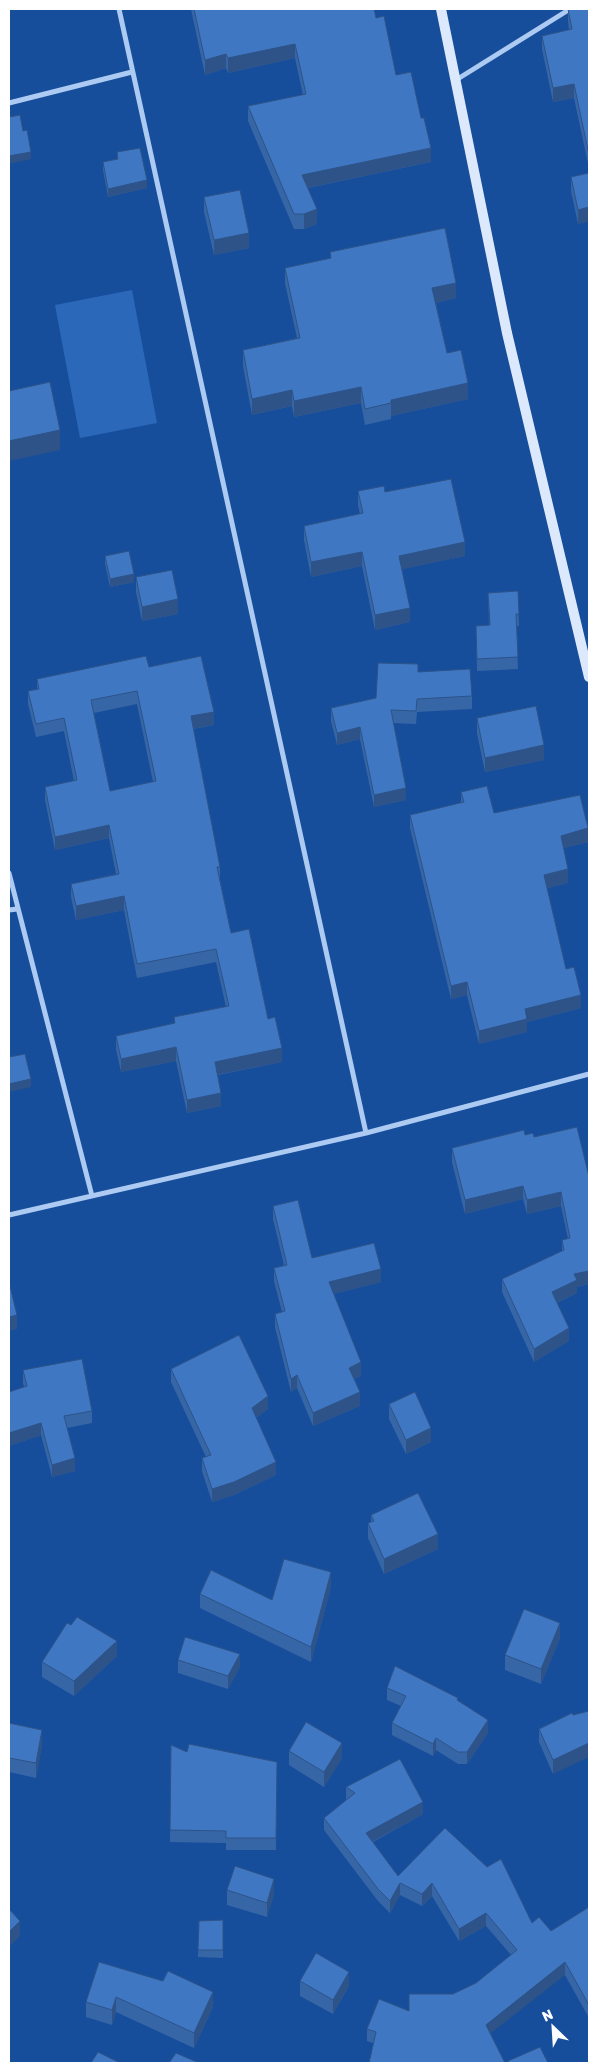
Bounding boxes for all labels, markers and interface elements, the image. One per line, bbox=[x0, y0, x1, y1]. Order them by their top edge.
north arrow bbox=[528, 2002, 578, 2052]
text: N bbox=[540, 2006, 556, 2026]

